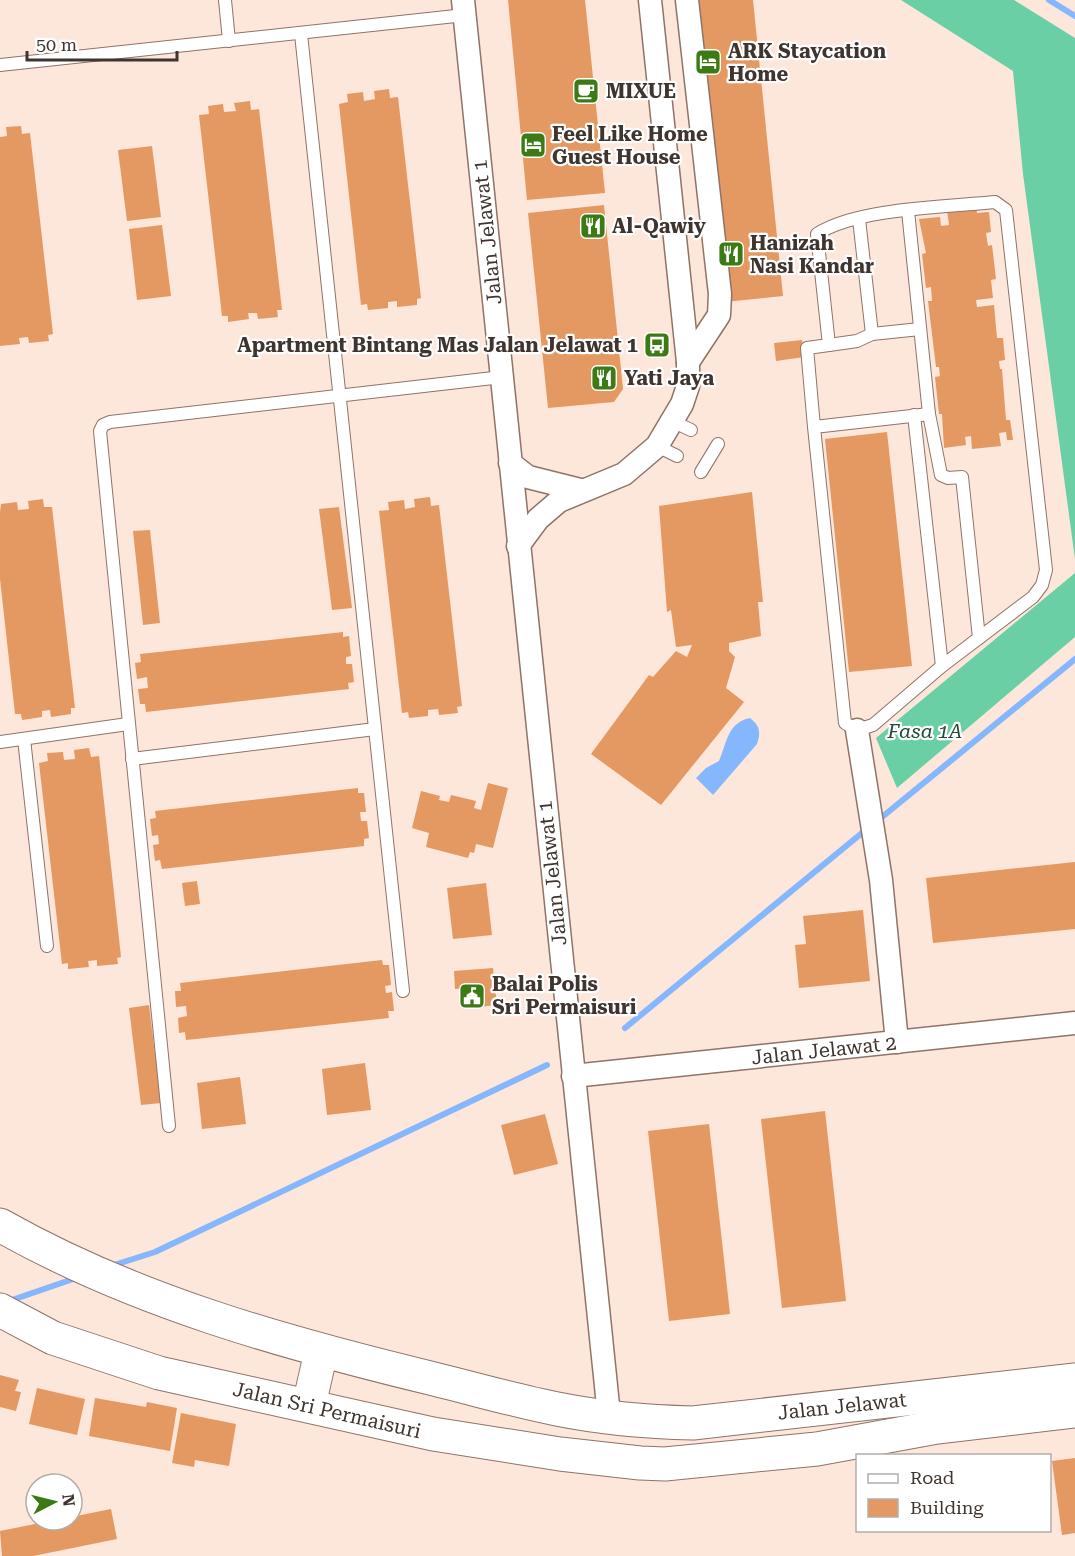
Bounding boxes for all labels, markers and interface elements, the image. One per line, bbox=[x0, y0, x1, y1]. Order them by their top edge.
scale bar bbox=[27, 24, 177, 62]
text: 50 m bbox=[36, 34, 77, 55]
place label: ARK Staycation Home bbox=[728, 39, 887, 86]
hotel icon: ARK Staycation Home bbox=[693, 47, 723, 77]
cafe icon: MIXUE bbox=[571, 76, 601, 106]
place label: MIXUE bbox=[606, 79, 676, 103]
place label: Feel Like Home Guest House bbox=[552, 122, 708, 169]
hotel icon: Feel Like Home Guest House bbox=[518, 130, 548, 160]
street label: Jalan Jelawat 1 bbox=[467, 158, 507, 306]
restaurant icon: Al-Qawiy bbox=[578, 211, 608, 241]
place label: Al-Qawiy bbox=[612, 214, 706, 238]
place label: Hanizah Nasi Kandar bbox=[750, 231, 874, 278]
restaurant icon: Hanizah Nasi Kandar bbox=[716, 239, 746, 269]
bus stop icon: Apartment Bintang Mas Jalan Jelawat 1 bbox=[642, 330, 672, 360]
place label: Apartment Bintang Mas Jalan Jelawat 1 bbox=[237, 333, 638, 357]
restaurant icon: Yati Jaya bbox=[589, 363, 619, 393]
place label: Yati Jaya bbox=[624, 366, 714, 390]
park label: Fasa 1A bbox=[887, 719, 962, 743]
street label: Jalan Jelawat 1 bbox=[532, 799, 572, 947]
place label: Balai Polis Sri Permaisuri bbox=[492, 972, 637, 1019]
public building icon: Balai Polis Sri Permaisuri bbox=[457, 981, 487, 1011]
street label: Jalan Jelawat 2 bbox=[750, 1030, 898, 1070]
street label: Jalan Sri Permaisuri bbox=[231, 1377, 423, 1443]
street label: Jalan Jelawat bbox=[776, 1387, 908, 1425]
legend bbox=[856, 1454, 1051, 1532]
text: Road bbox=[910, 1467, 955, 1488]
north arrow bbox=[24, 1472, 84, 1532]
text: N bbox=[58, 1493, 79, 1508]
text: Building bbox=[910, 1497, 984, 1518]

